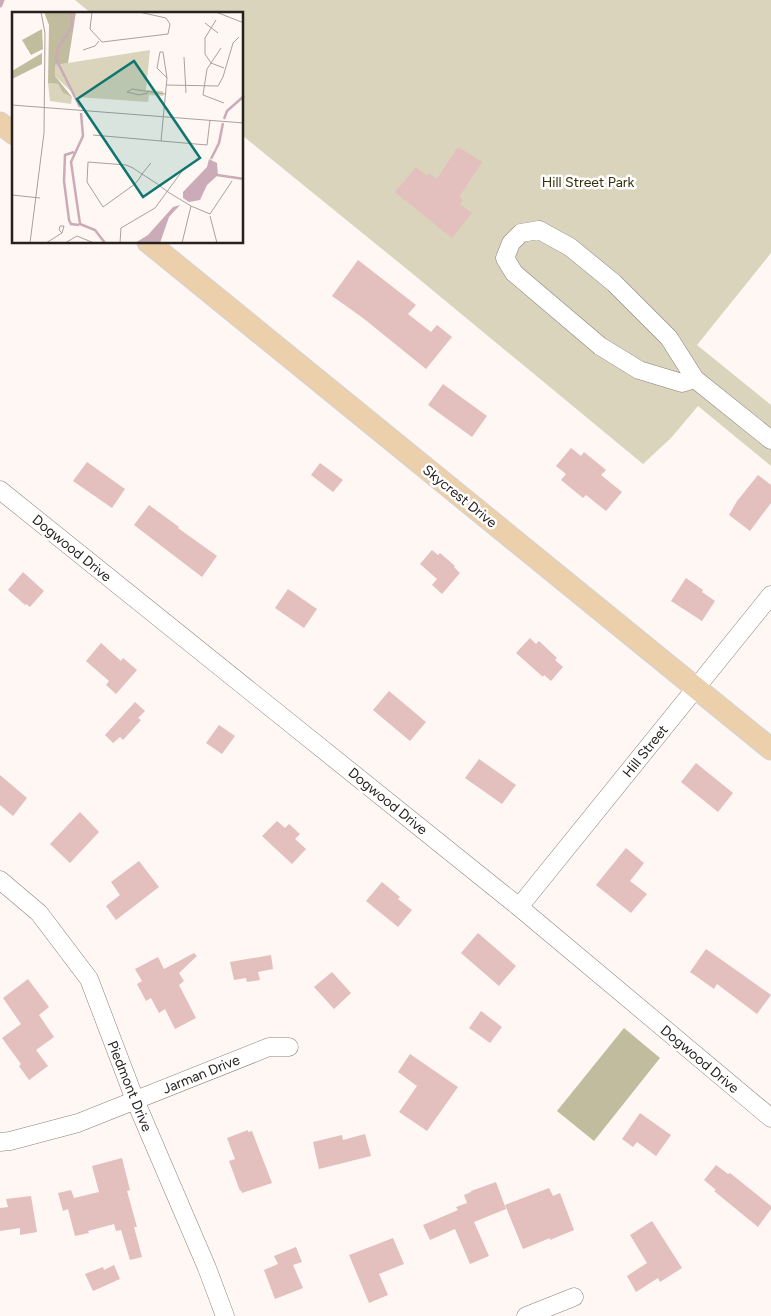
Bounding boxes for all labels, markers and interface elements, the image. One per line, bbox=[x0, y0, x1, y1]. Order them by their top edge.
inset map bbox=[12, 12, 244, 244]
park label: Hill Street Park bbox=[542, 174, 635, 191]
street label: Skycrest Drive bbox=[419, 461, 500, 532]
street label: Dogwood Drive bbox=[29, 511, 115, 586]
street label: Hill Street bbox=[619, 722, 672, 781]
street label: Dogwood Drive bbox=[345, 764, 431, 839]
street label: Dogwood Drive bbox=[657, 1022, 743, 1097]
street label: Piedmont Drive bbox=[104, 1038, 156, 1134]
street label: Jarman Drive bbox=[160, 1051, 243, 1098]

